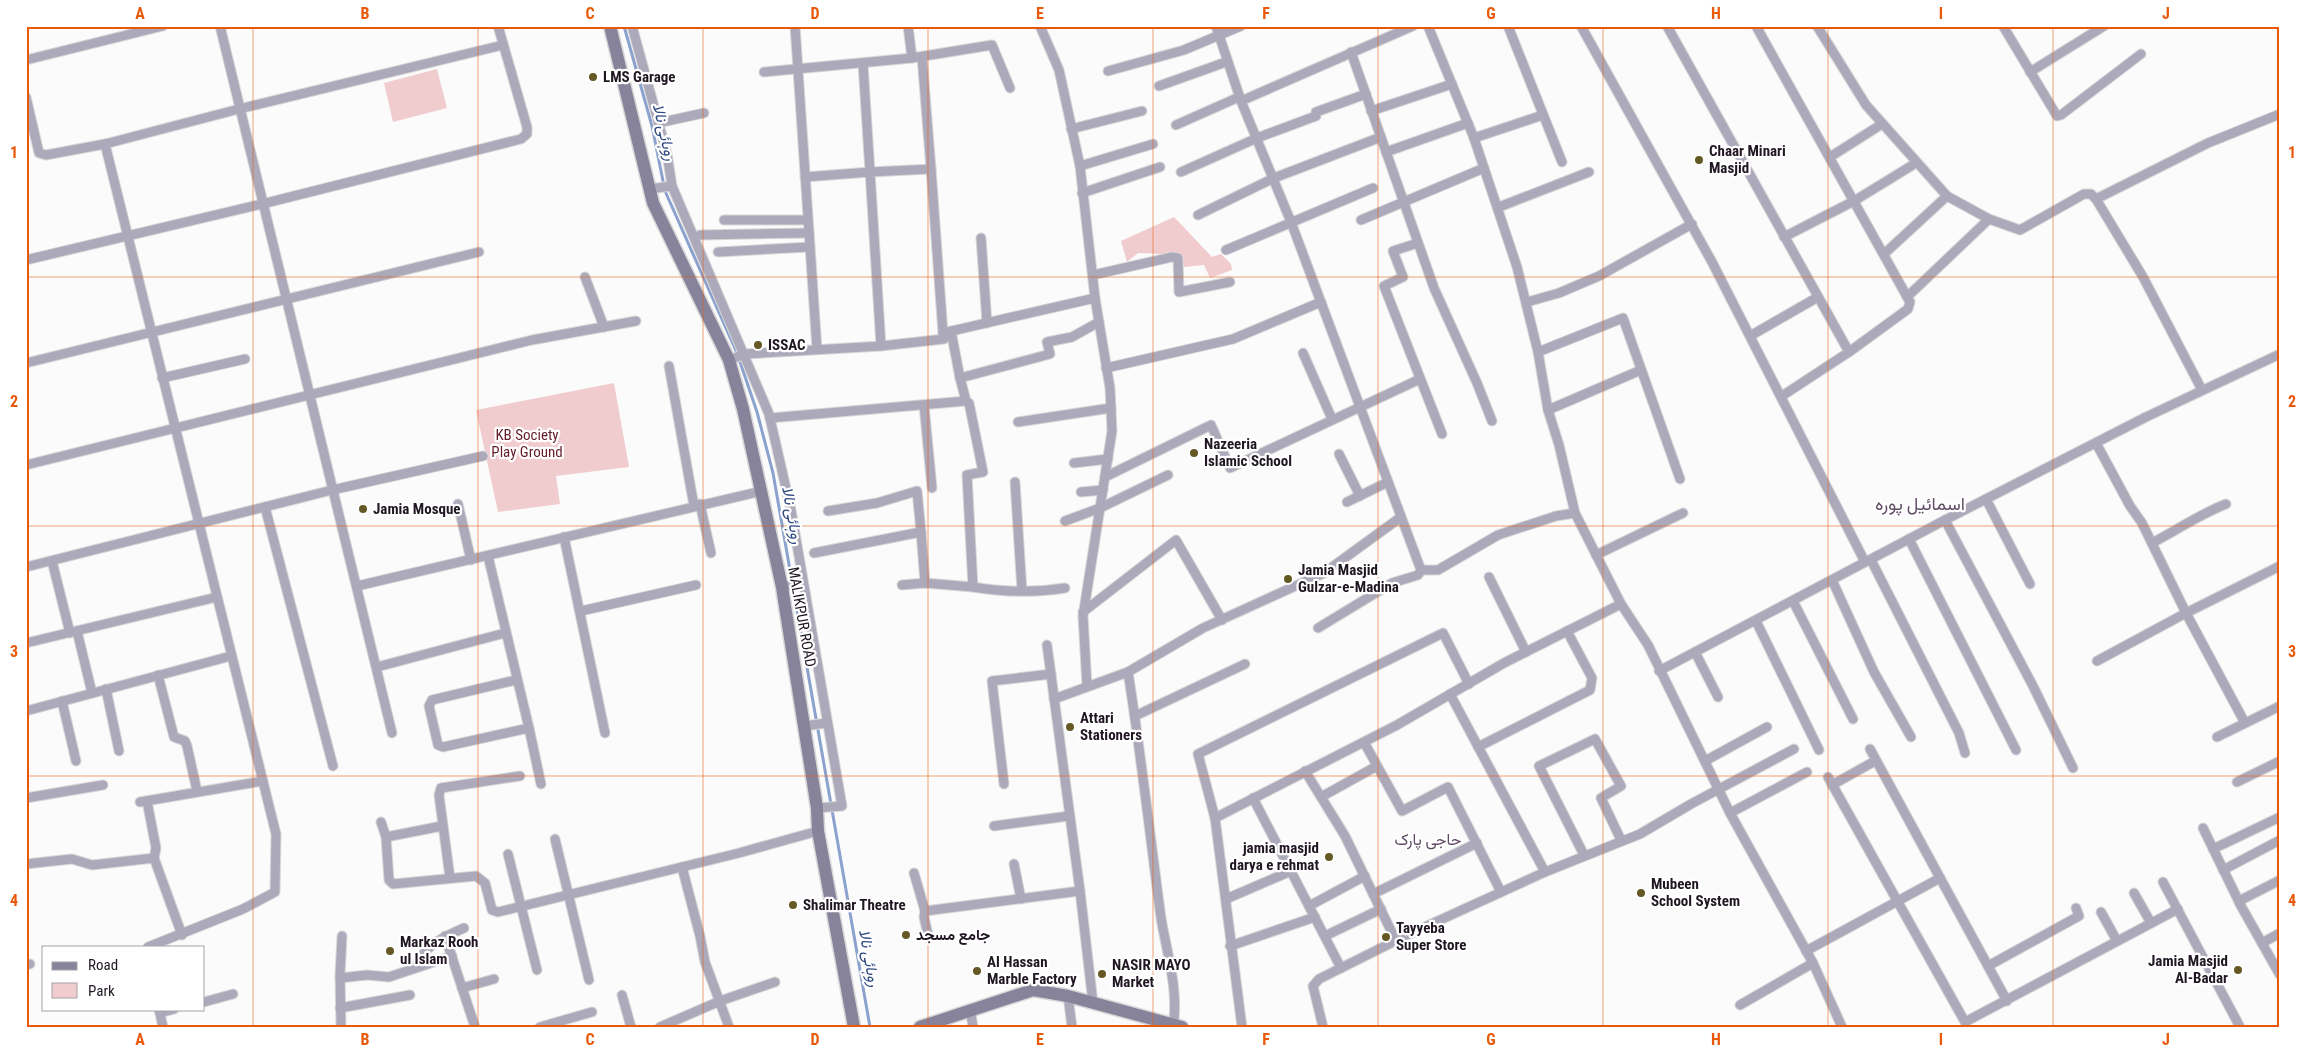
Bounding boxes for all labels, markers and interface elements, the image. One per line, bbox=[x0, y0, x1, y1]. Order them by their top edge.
text: A bbox=[135, 4, 145, 23]
text: B bbox=[361, 4, 370, 23]
text: C bbox=[585, 4, 595, 23]
text: D bbox=[810, 4, 820, 23]
text: E bbox=[1036, 4, 1044, 23]
text: F bbox=[1262, 4, 1270, 23]
text: G bbox=[1486, 4, 1496, 23]
text: H bbox=[1711, 4, 1721, 23]
text: I bbox=[1939, 4, 1943, 23]
text: J bbox=[2162, 4, 2170, 23]
place label: LMS Garage bbox=[603, 68, 676, 86]
marker: LMS Garage bbox=[587, 71, 599, 83]
water label: روہائی نالا bbox=[648, 102, 680, 163]
place label: Chaar Minari Masjid bbox=[1709, 142, 1786, 177]
text: 1 bbox=[10, 143, 18, 162]
text: 1 bbox=[2288, 143, 2296, 162]
marker: Chaar Minari Masjid bbox=[1693, 154, 1705, 166]
place label: ISSAC bbox=[768, 336, 806, 354]
marker: ISSAC bbox=[752, 339, 764, 351]
text: 2 bbox=[10, 392, 18, 411]
text: 2 bbox=[2288, 392, 2296, 411]
park label: KB Society Play Ground bbox=[491, 426, 563, 461]
place label: Nazeeria Islamic School bbox=[1204, 435, 1292, 470]
marker: Nazeeria Islamic School bbox=[1188, 447, 1200, 459]
water label: روہائی نالا bbox=[777, 485, 807, 546]
district label: اسمائیل پورہ bbox=[1875, 493, 1965, 516]
place label: Jamia Mosque bbox=[373, 500, 461, 518]
marker: Jamia Mosque bbox=[357, 503, 369, 515]
place label: Jamia Masjid Gulzar-e-Madina bbox=[1298, 561, 1399, 596]
street label: MALIKPUR ROAD bbox=[784, 566, 820, 668]
marker: Jamia Masjid Gulzar-e-Madina bbox=[1282, 573, 1294, 585]
text: 3 bbox=[10, 642, 18, 661]
text: 3 bbox=[2288, 642, 2296, 661]
place label: Attari Stationers bbox=[1080, 709, 1142, 744]
marker: Attari Stationers bbox=[1064, 721, 1076, 733]
district label: حاجی پارک bbox=[1395, 830, 1462, 851]
place label: jamia masjid darya e rehmat bbox=[1229, 839, 1319, 874]
marker: jamia masjid darya e rehmat bbox=[1323, 851, 1335, 863]
place label: Mubeen School System bbox=[1651, 875, 1740, 910]
marker: Mubeen School System bbox=[1635, 887, 1647, 899]
text: 4 bbox=[10, 891, 18, 910]
text: 4 bbox=[2288, 891, 2296, 910]
place label: Shalimar Theatre bbox=[803, 896, 906, 914]
marker: Shalimar Theatre bbox=[787, 899, 799, 911]
place label: Tayyeba Super Store bbox=[1396, 919, 1466, 954]
place label: جامع مسجد bbox=[916, 926, 990, 945]
water label: روہائی نالا bbox=[854, 928, 884, 989]
marker: جامع مسجد bbox=[900, 929, 912, 941]
marker: Tayyeba Super Store bbox=[1380, 931, 1392, 943]
place label: Markaz Rooh ul Islam bbox=[400, 933, 479, 968]
marker: Markaz Rooh ul Islam bbox=[384, 945, 396, 957]
legend bbox=[42, 946, 205, 1010]
place label: Jamia Masjid Al-Badar bbox=[2148, 952, 2228, 987]
place label: Al Hassan Marble Factory bbox=[987, 953, 1077, 988]
text: Road bbox=[88, 956, 118, 974]
place label: NASIR MAYO Market bbox=[1112, 956, 1191, 991]
marker: Jamia Masjid Al-Badar bbox=[2232, 964, 2244, 976]
marker: Al Hassan Marble Factory bbox=[971, 965, 983, 977]
marker: NASIR MAYO Market bbox=[1096, 968, 1108, 980]
text: Park bbox=[88, 982, 115, 1000]
text: A bbox=[135, 1030, 145, 1049]
text: B bbox=[361, 1030, 370, 1049]
text: C bbox=[585, 1030, 595, 1049]
text: D bbox=[810, 1030, 820, 1049]
text: E bbox=[1036, 1030, 1044, 1049]
text: F bbox=[1262, 1030, 1270, 1049]
text: G bbox=[1486, 1030, 1496, 1049]
text: H bbox=[1711, 1030, 1721, 1049]
text: I bbox=[1939, 1030, 1943, 1049]
text: J bbox=[2162, 1030, 2170, 1049]

